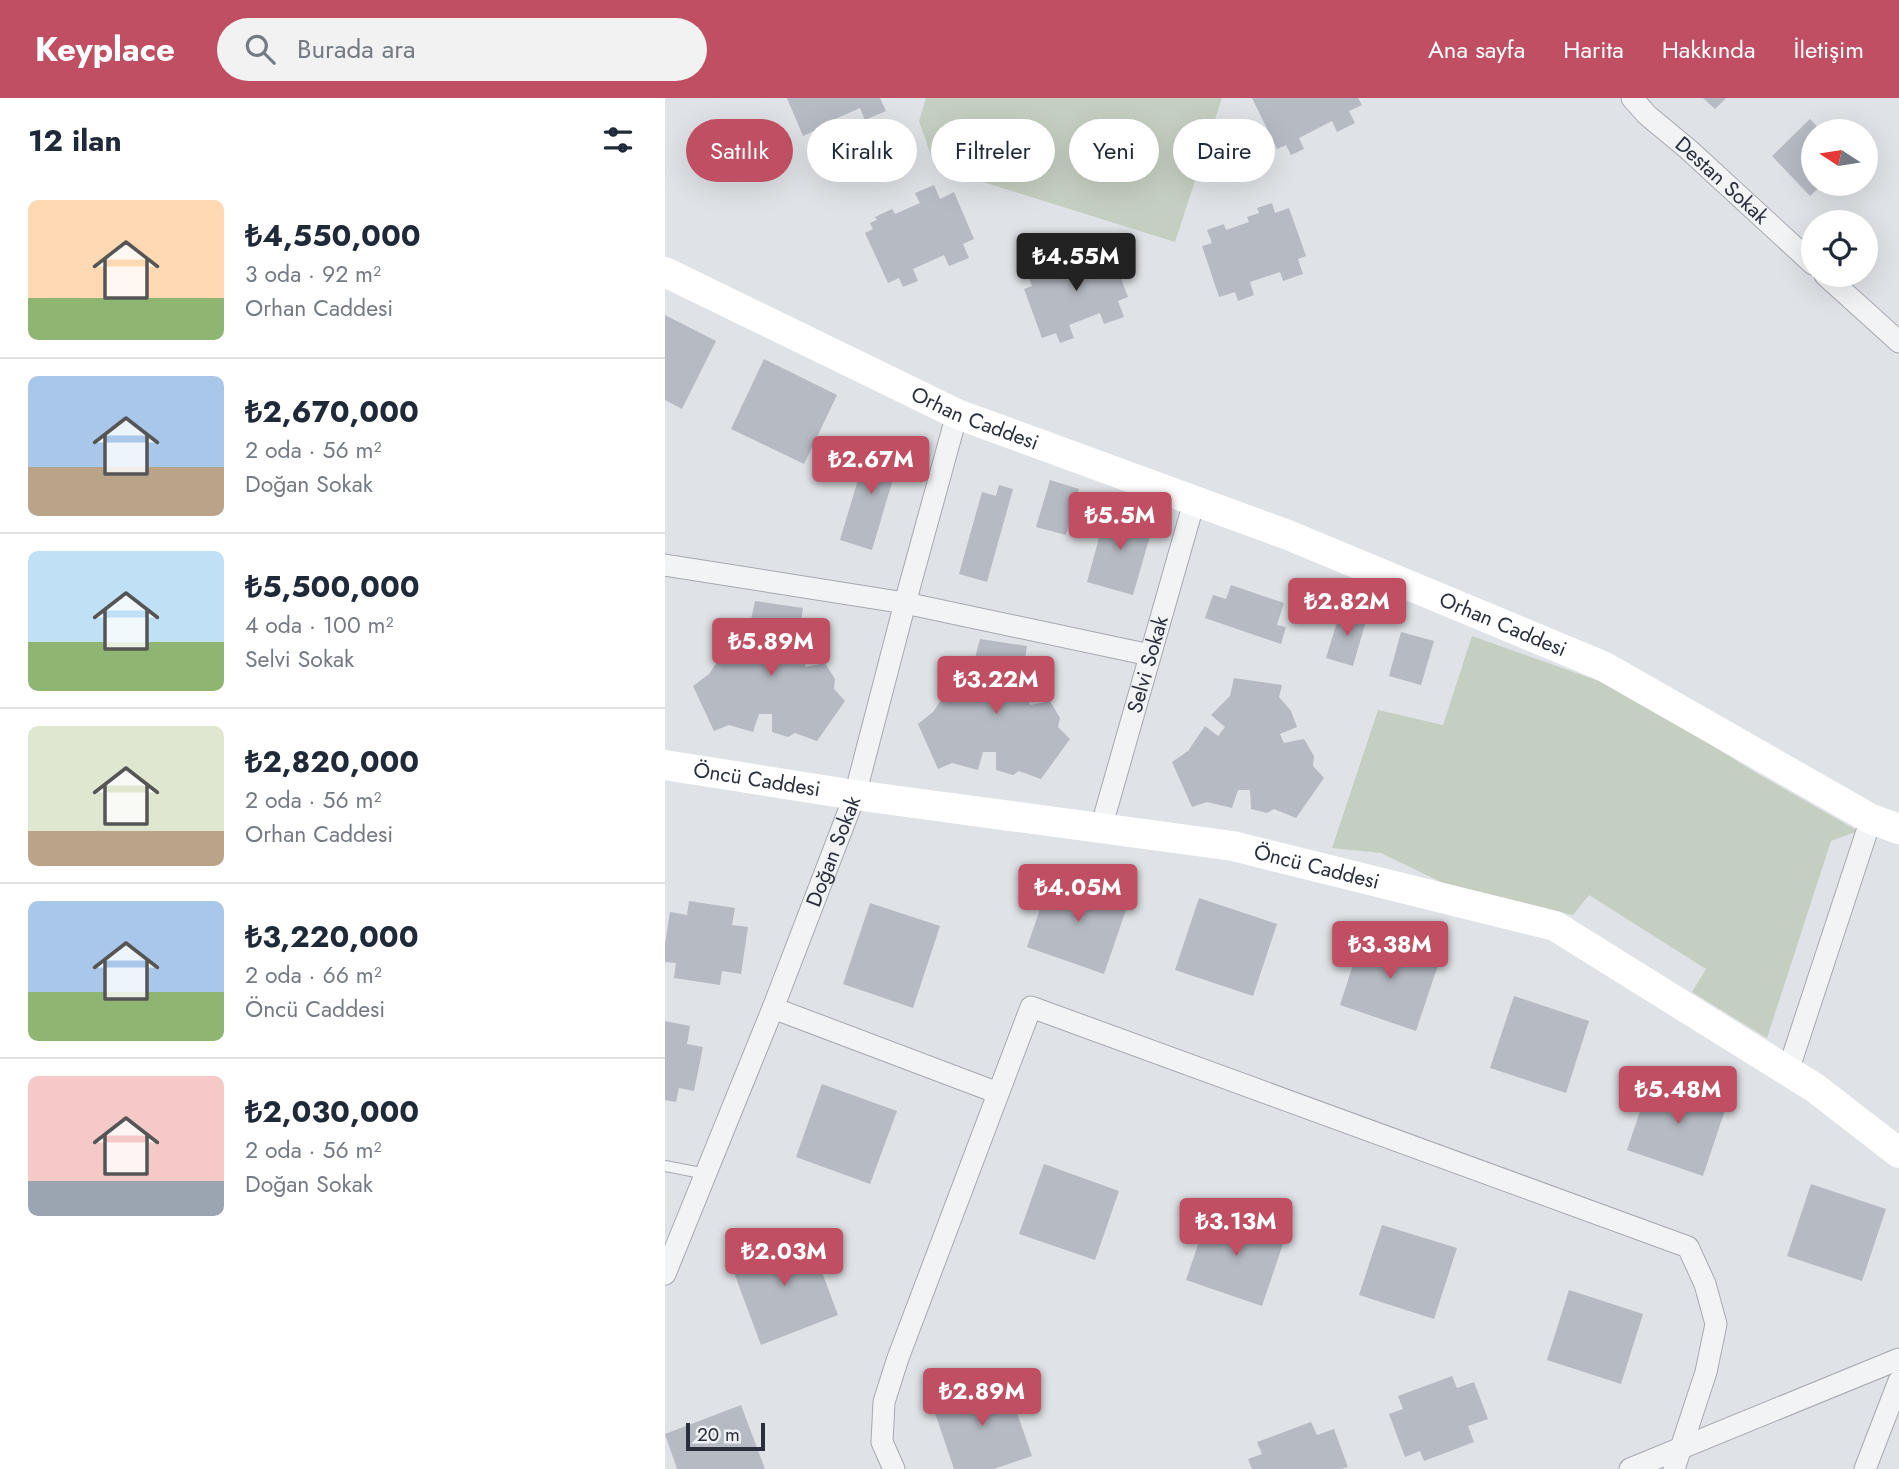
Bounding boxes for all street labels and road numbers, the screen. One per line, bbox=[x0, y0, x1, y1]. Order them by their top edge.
street label: Destan Sokak bbox=[1669, 129, 1776, 232]
street label: Orhan Caddesi bbox=[906, 379, 1043, 458]
street label: Orhan Caddesi bbox=[1435, 585, 1571, 664]
street label: Selvi Sokak bbox=[1120, 612, 1176, 717]
street label: Öncü Caddesi bbox=[691, 755, 823, 804]
street label: Doğan Sokak bbox=[798, 791, 869, 911]
street label: Öncü Caddesi bbox=[1251, 837, 1383, 897]

